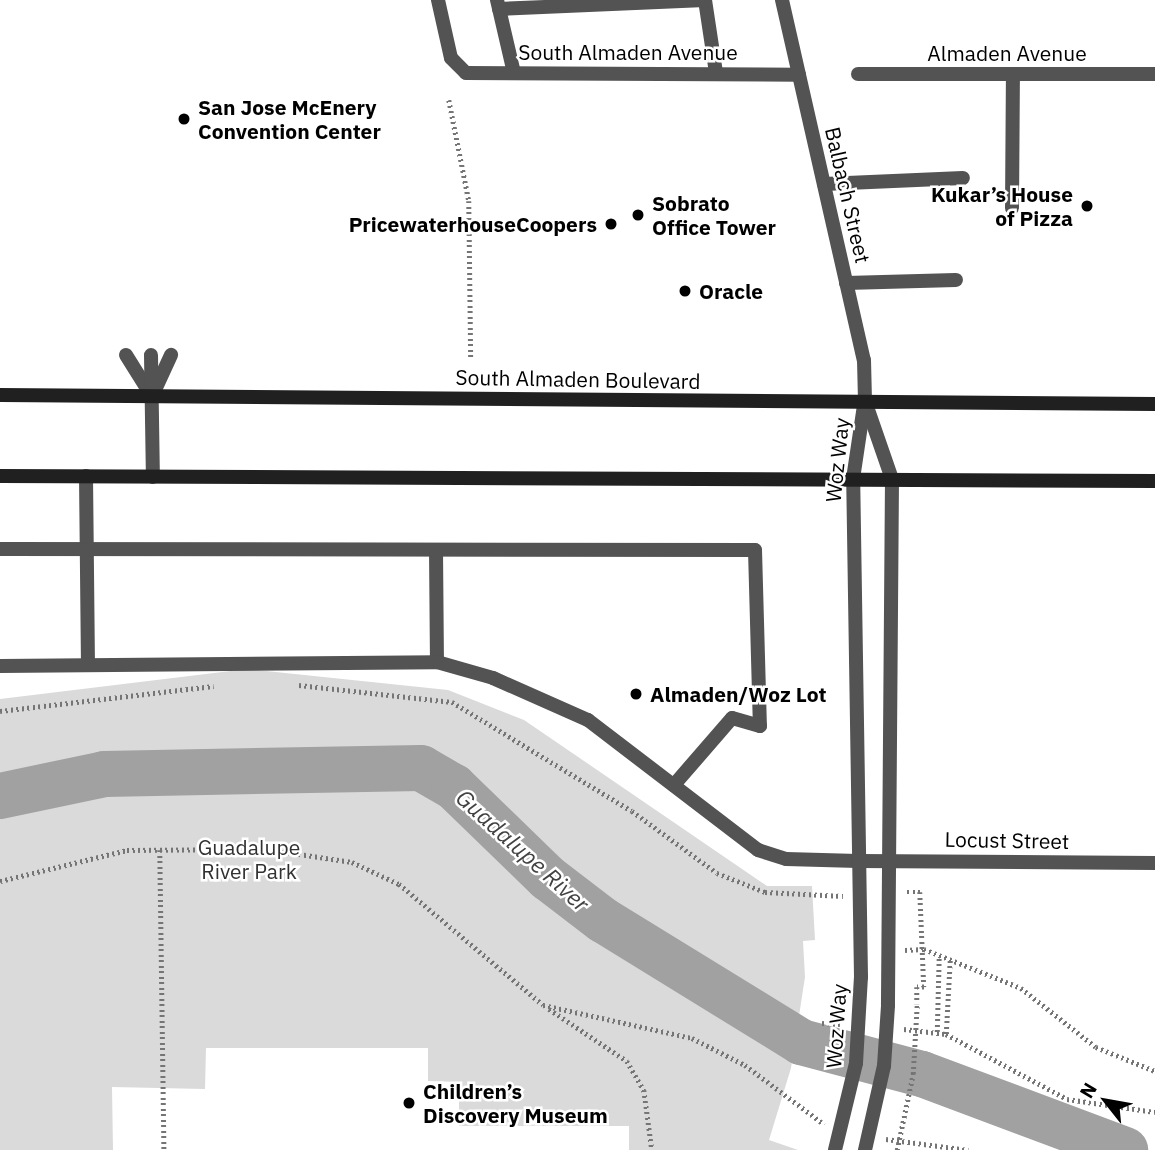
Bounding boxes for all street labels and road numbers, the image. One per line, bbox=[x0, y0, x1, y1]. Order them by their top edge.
street label: South Almaden Avenue bbox=[518, 39, 738, 65]
street label: Almaden Avenue bbox=[927, 40, 1087, 66]
street label: Balbach Street bbox=[820, 124, 876, 266]
street label: South Almaden Boulevard bbox=[455, 364, 701, 394]
street label: Woz Way bbox=[820, 416, 854, 504]
street label: Locust Street bbox=[945, 826, 1069, 854]
street label: Woz Way bbox=[820, 983, 852, 1069]

